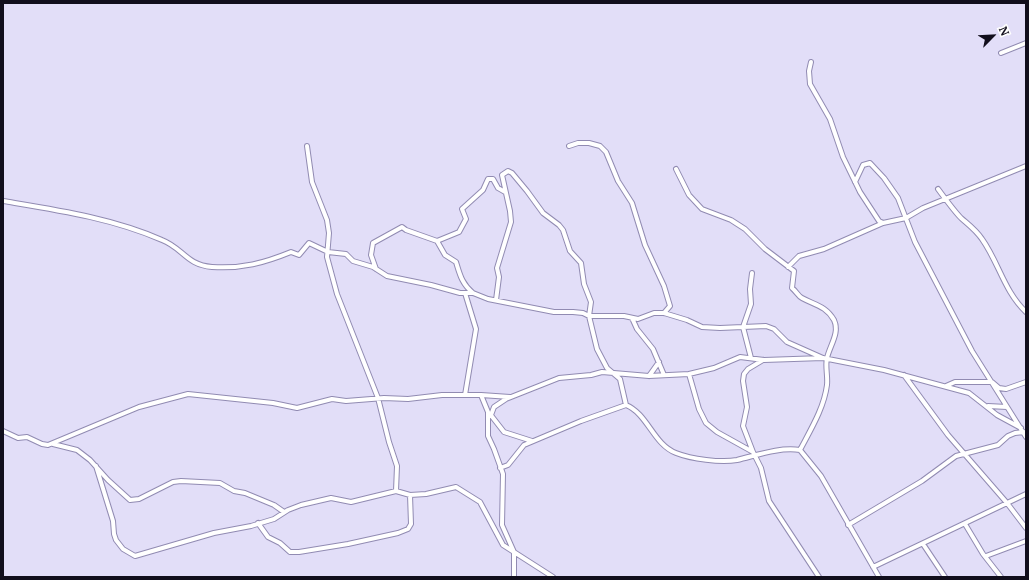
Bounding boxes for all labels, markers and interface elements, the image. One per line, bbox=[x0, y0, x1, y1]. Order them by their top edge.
north arrow bbox=[973, 16, 1013, 56]
text: N bbox=[996, 24, 1012, 38]

